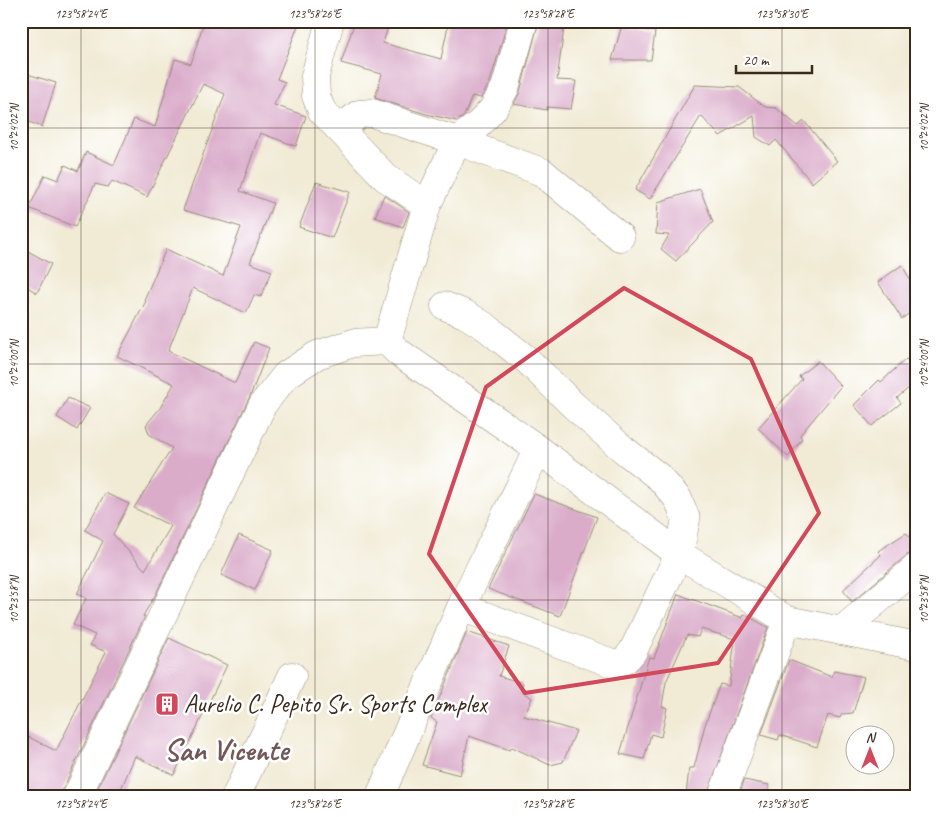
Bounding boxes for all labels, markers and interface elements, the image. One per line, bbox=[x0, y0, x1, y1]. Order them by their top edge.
text: 123°58'24"E bbox=[55, 6, 109, 22]
text: 123°58'26"E bbox=[289, 6, 343, 22]
text: 123°58'28"E bbox=[522, 6, 576, 22]
text: 123°58'30"E bbox=[756, 6, 810, 22]
scale bar bbox=[736, 42, 812, 74]
text: 20 m bbox=[743, 51, 770, 70]
text: 10°24'02"N bbox=[6, 103, 22, 152]
text: 10°24'02"N bbox=[916, 103, 932, 152]
text: 10°24'00"N bbox=[6, 339, 22, 388]
text: 10°24'00"N bbox=[916, 339, 932, 388]
text: 10°23'58"N bbox=[6, 575, 22, 624]
text: 10°23'58"N bbox=[916, 575, 932, 624]
place label: Aurelio C. Pepito Sr. Sports Complex bbox=[184, 688, 489, 720]
building icon: Aurelio C. Pepito Sr. Sports Complex bbox=[154, 691, 180, 717]
north arrow bbox=[846, 724, 896, 774]
text: N bbox=[866, 729, 877, 746]
district label: San Vicente bbox=[164, 731, 291, 769]
text: 123°58'24"E bbox=[55, 796, 109, 812]
text: 123°58'26"E bbox=[289, 796, 343, 812]
text: 123°58'28"E bbox=[522, 796, 576, 812]
text: 123°58'30"E bbox=[756, 796, 810, 812]

